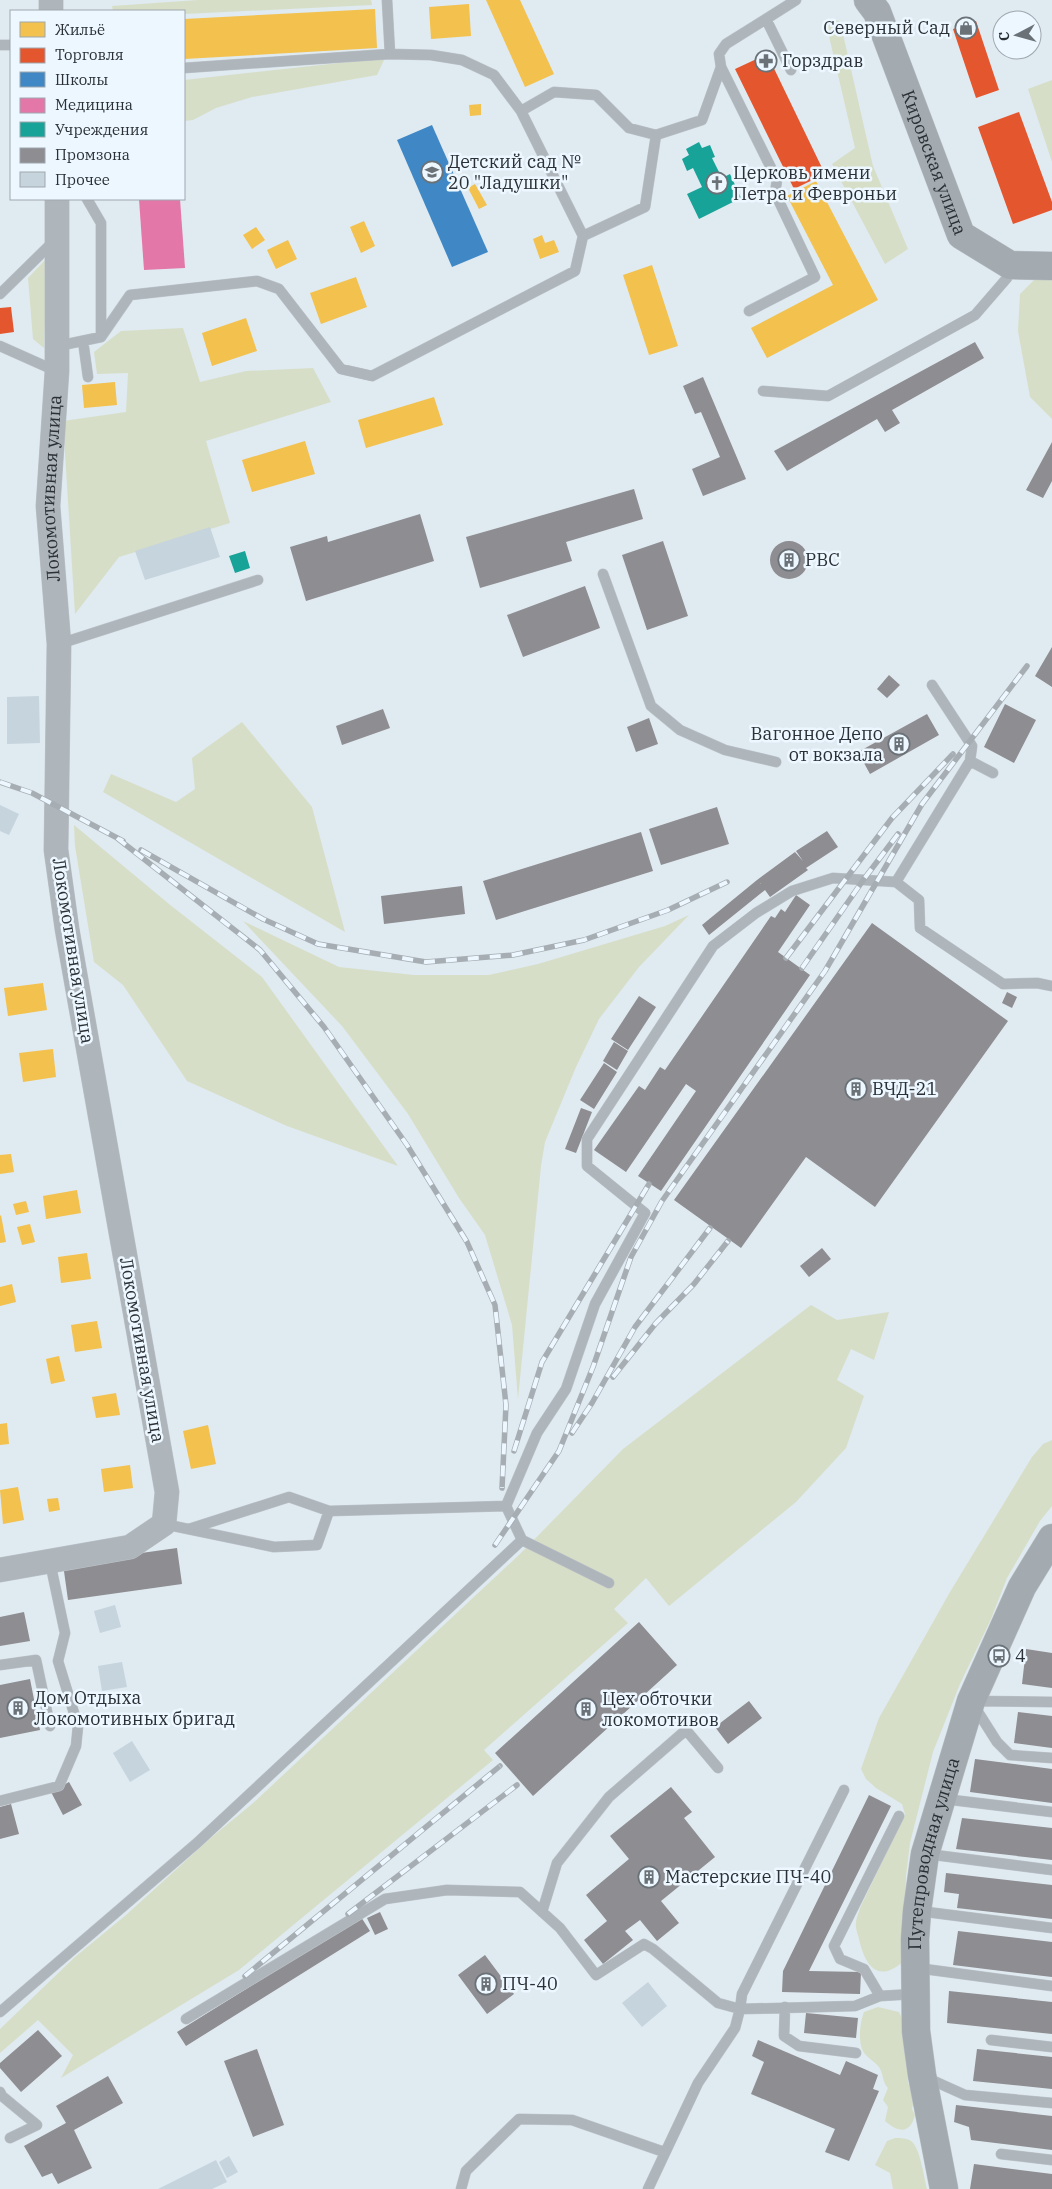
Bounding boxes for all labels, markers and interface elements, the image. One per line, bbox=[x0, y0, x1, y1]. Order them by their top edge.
legend bbox=[10, 10, 185, 200]
north arrow bbox=[992, 10, 1042, 60]
place label: Северный Сад bbox=[823, 16, 950, 39]
shop icon: Северный Сад bbox=[954, 16, 978, 40]
text: Жильё bbox=[55, 20, 105, 39]
text: С bbox=[995, 31, 1014, 42]
text: Торговля bbox=[55, 45, 124, 64]
pharmacy icon: Горздрав bbox=[754, 49, 778, 73]
place label: Горздрав bbox=[782, 49, 863, 72]
text: Школы bbox=[55, 70, 108, 89]
street label: Кировская улица bbox=[896, 87, 972, 238]
text: Медицина bbox=[55, 95, 133, 114]
text: Учреждения bbox=[55, 120, 148, 139]
text: Промзона bbox=[55, 145, 130, 164]
place label: Детский сад № 20 "Ладушки" bbox=[448, 150, 581, 194]
school or university icon: Детский сад № 20 "Ладушки" bbox=[420, 160, 444, 184]
place label: Церковь имени Петра и Февроньи bbox=[733, 161, 897, 205]
text: Прочее bbox=[55, 170, 110, 189]
church icon: Церковь имени Петра и Февроньи bbox=[705, 171, 729, 195]
street label: Локомотивная улица bbox=[36, 394, 66, 583]
building icon: РВС bbox=[777, 548, 801, 572]
place label: РВС bbox=[805, 548, 840, 571]
place label: Вагонное Депо от вокзала bbox=[751, 722, 883, 766]
building icon: Вагонное Депо от вокзала bbox=[887, 732, 911, 756]
street label: Локомотивная улица bbox=[47, 857, 100, 1045]
building icon: ВЧД-21 bbox=[844, 1077, 868, 1101]
place label: ВЧД-21 bbox=[872, 1077, 937, 1100]
street label: Локомотивная улица bbox=[115, 1256, 170, 1444]
bus stop icon: 4 bbox=[987, 1644, 1011, 1668]
place label: 4 bbox=[1015, 1644, 1026, 1667]
place label: Дом Отдыха Локомотивных бригад bbox=[34, 1686, 235, 1730]
place label: Цех обточки локомотивов bbox=[602, 1687, 719, 1731]
building icon: Дом Отдыха Локомотивных бригад bbox=[6, 1696, 30, 1720]
building icon: Цех обточки локомотивов bbox=[574, 1697, 598, 1721]
street label: Путепроводная улица bbox=[903, 1754, 964, 1950]
building icon: Мастерские ПЧ-40 bbox=[637, 1865, 661, 1889]
place label: Мастерские ПЧ-40 bbox=[665, 1865, 831, 1888]
building icon: ПЧ-40 bbox=[474, 1972, 498, 1996]
place label: ПЧ-40 bbox=[502, 1972, 558, 1995]

